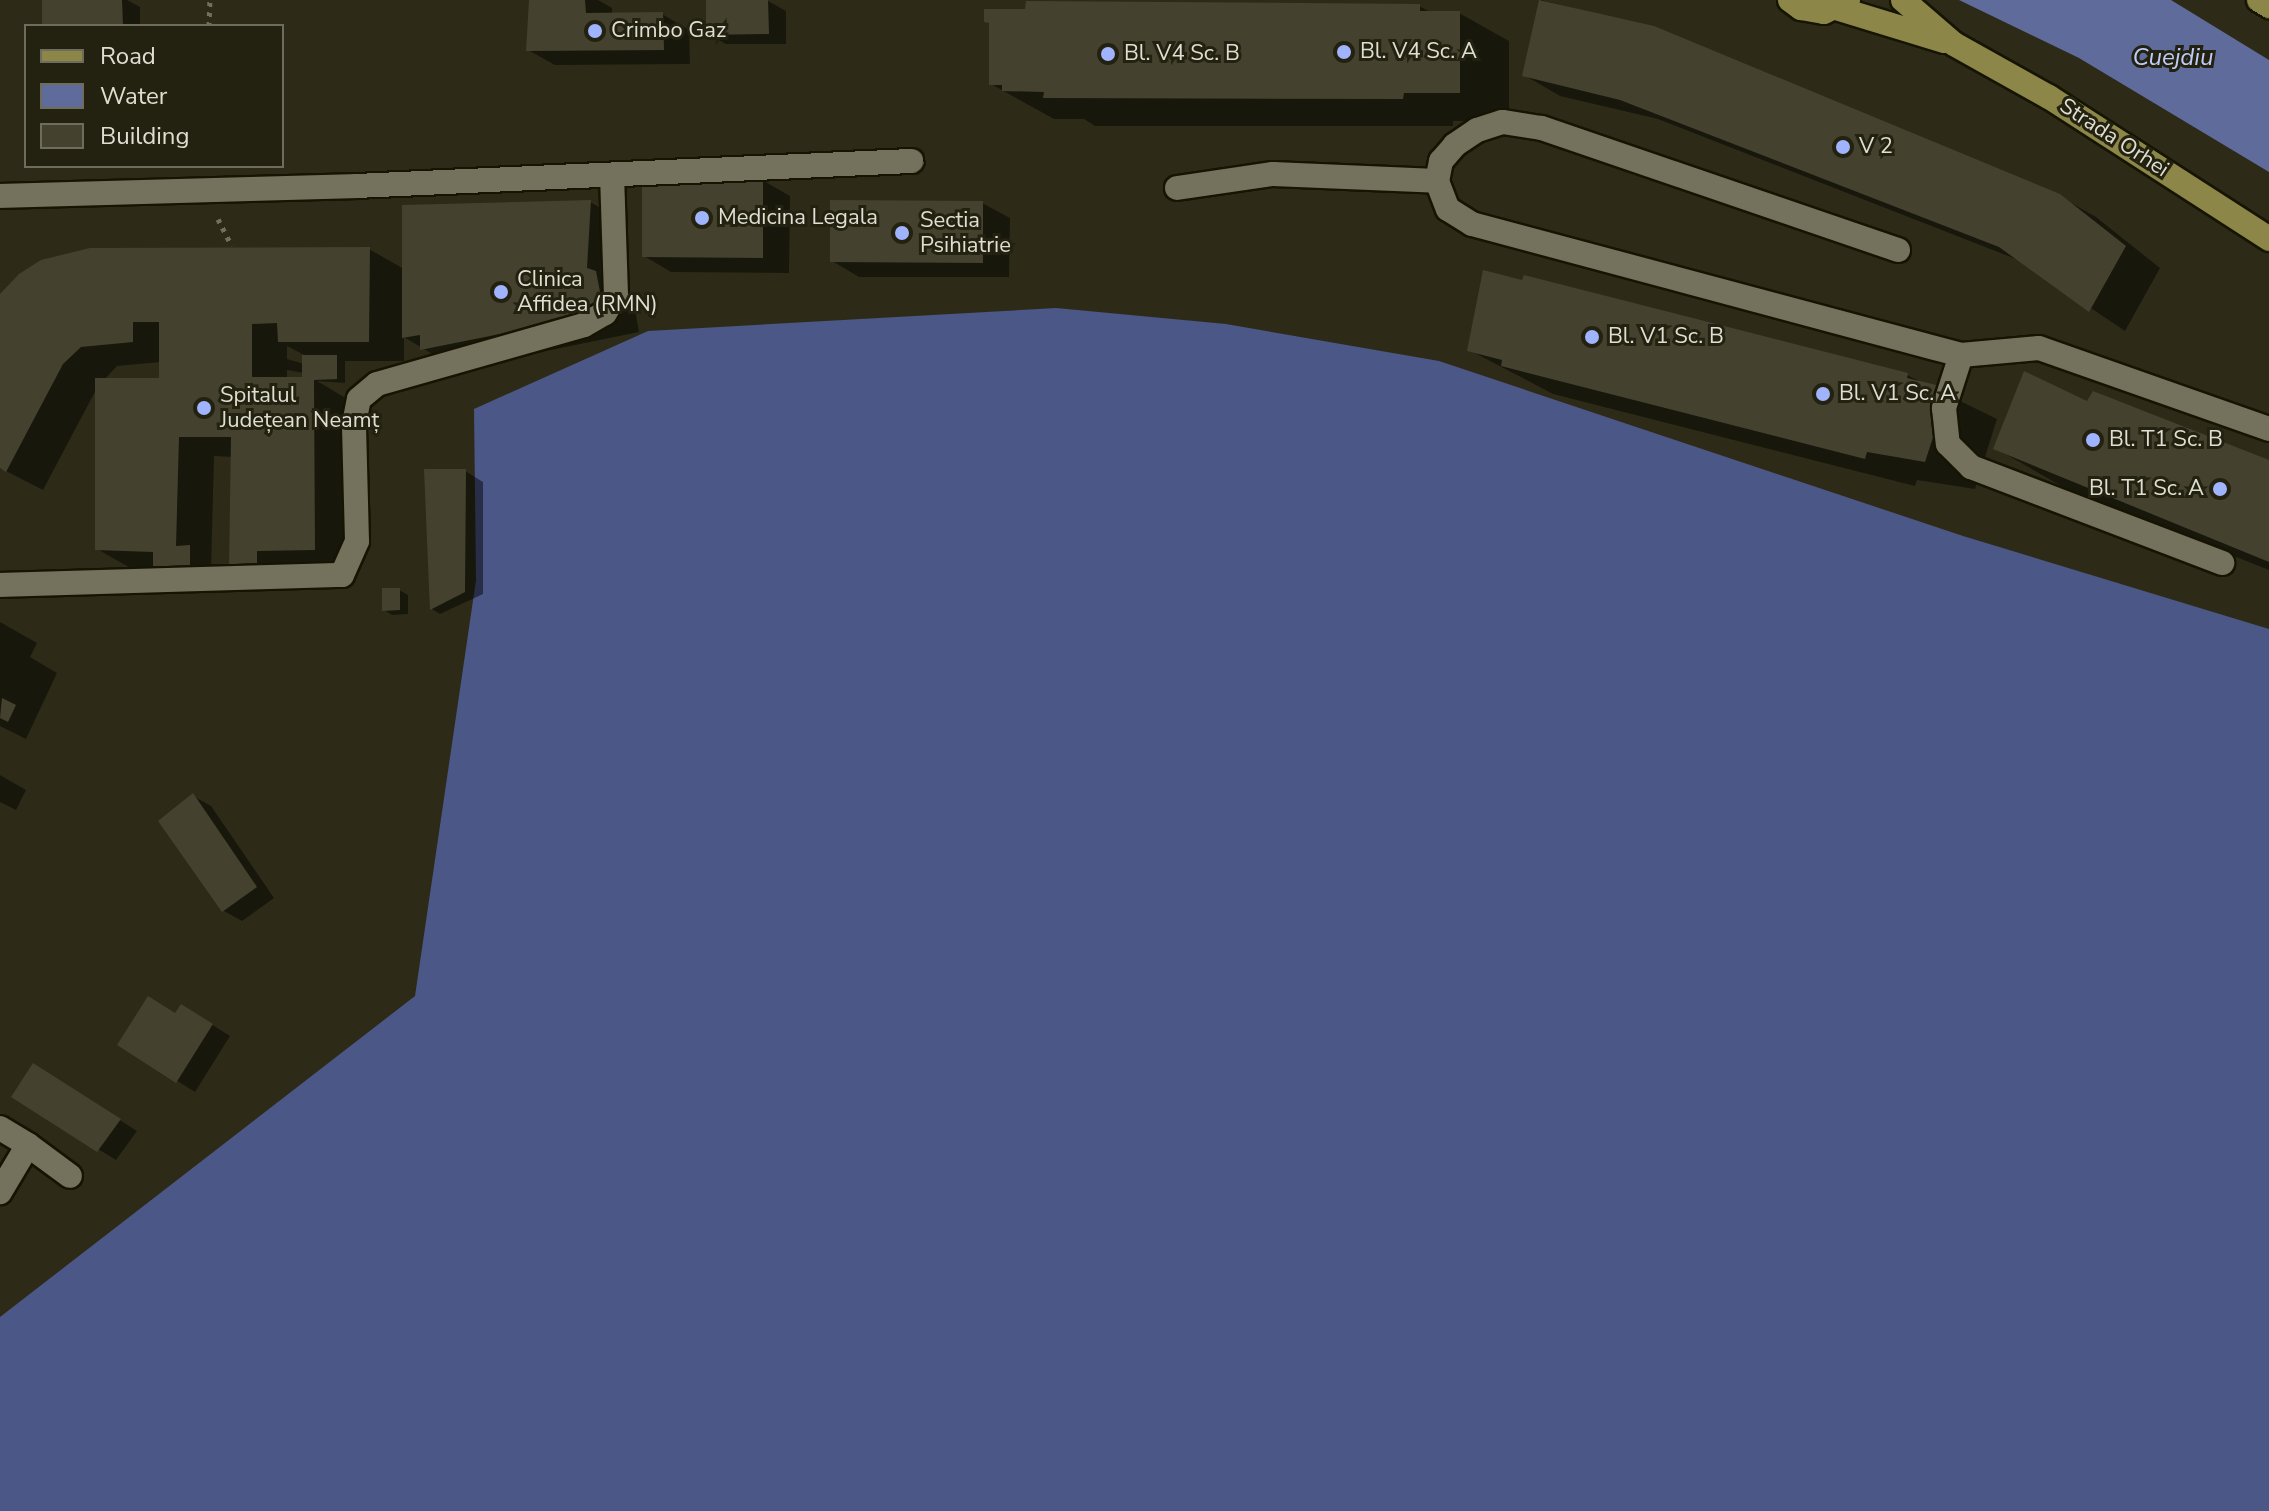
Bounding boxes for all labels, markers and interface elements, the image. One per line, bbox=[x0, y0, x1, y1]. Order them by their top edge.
place label: Crimbo Gaz bbox=[611, 18, 726, 44]
marker: Crimbo Gaz bbox=[586, 22, 604, 40]
legend bbox=[24, 24, 284, 168]
place label: Bl. V4 Sc. A bbox=[1360, 39, 1477, 65]
text: Road bbox=[100, 40, 156, 72]
place label: Bl. V4 Sc. B bbox=[1124, 41, 1240, 67]
marker: Bl. V4 Sc. A bbox=[1335, 43, 1353, 61]
water label: Cuejdiu bbox=[2133, 44, 2213, 72]
marker: Bl. V4 Sc. B bbox=[1099, 45, 1117, 63]
text: Water bbox=[100, 80, 167, 112]
street label: Strada Orhei bbox=[2054, 93, 2174, 183]
text: Building bbox=[100, 120, 190, 152]
place label: V 2 bbox=[1859, 134, 1893, 160]
marker: V 2 bbox=[1834, 138, 1852, 156]
place label: Medicina Legala bbox=[718, 205, 878, 231]
place label: Sectia Psihiatrie bbox=[920, 207, 1011, 258]
marker: Medicina Legala bbox=[693, 209, 711, 227]
marker: Sectia Psihiatrie bbox=[891, 222, 913, 244]
place label: Clinica Affidea (RMN) bbox=[517, 266, 658, 318]
marker: Clinica Affidea (RMN) bbox=[492, 283, 510, 301]
place label: Bl. V1 Sc. B bbox=[1608, 324, 1724, 350]
marker: Bl. V1 Sc. B bbox=[1583, 328, 1601, 346]
place label: Bl. V1 Sc. A bbox=[1839, 381, 1956, 407]
place label: Spitalul Județean Neamț bbox=[220, 382, 379, 434]
marker: Bl. V1 Sc. A bbox=[1814, 385, 1832, 403]
marker: Spitalul Județean Neamț bbox=[195, 399, 213, 417]
place label: Bl. T1 Sc. B bbox=[2109, 427, 2223, 453]
marker: Bl. T1 Sc. B bbox=[2084, 431, 2102, 449]
place label: Bl. T1 Sc. A bbox=[2089, 476, 2204, 502]
marker: Bl. T1 Sc. A bbox=[2211, 480, 2229, 498]

